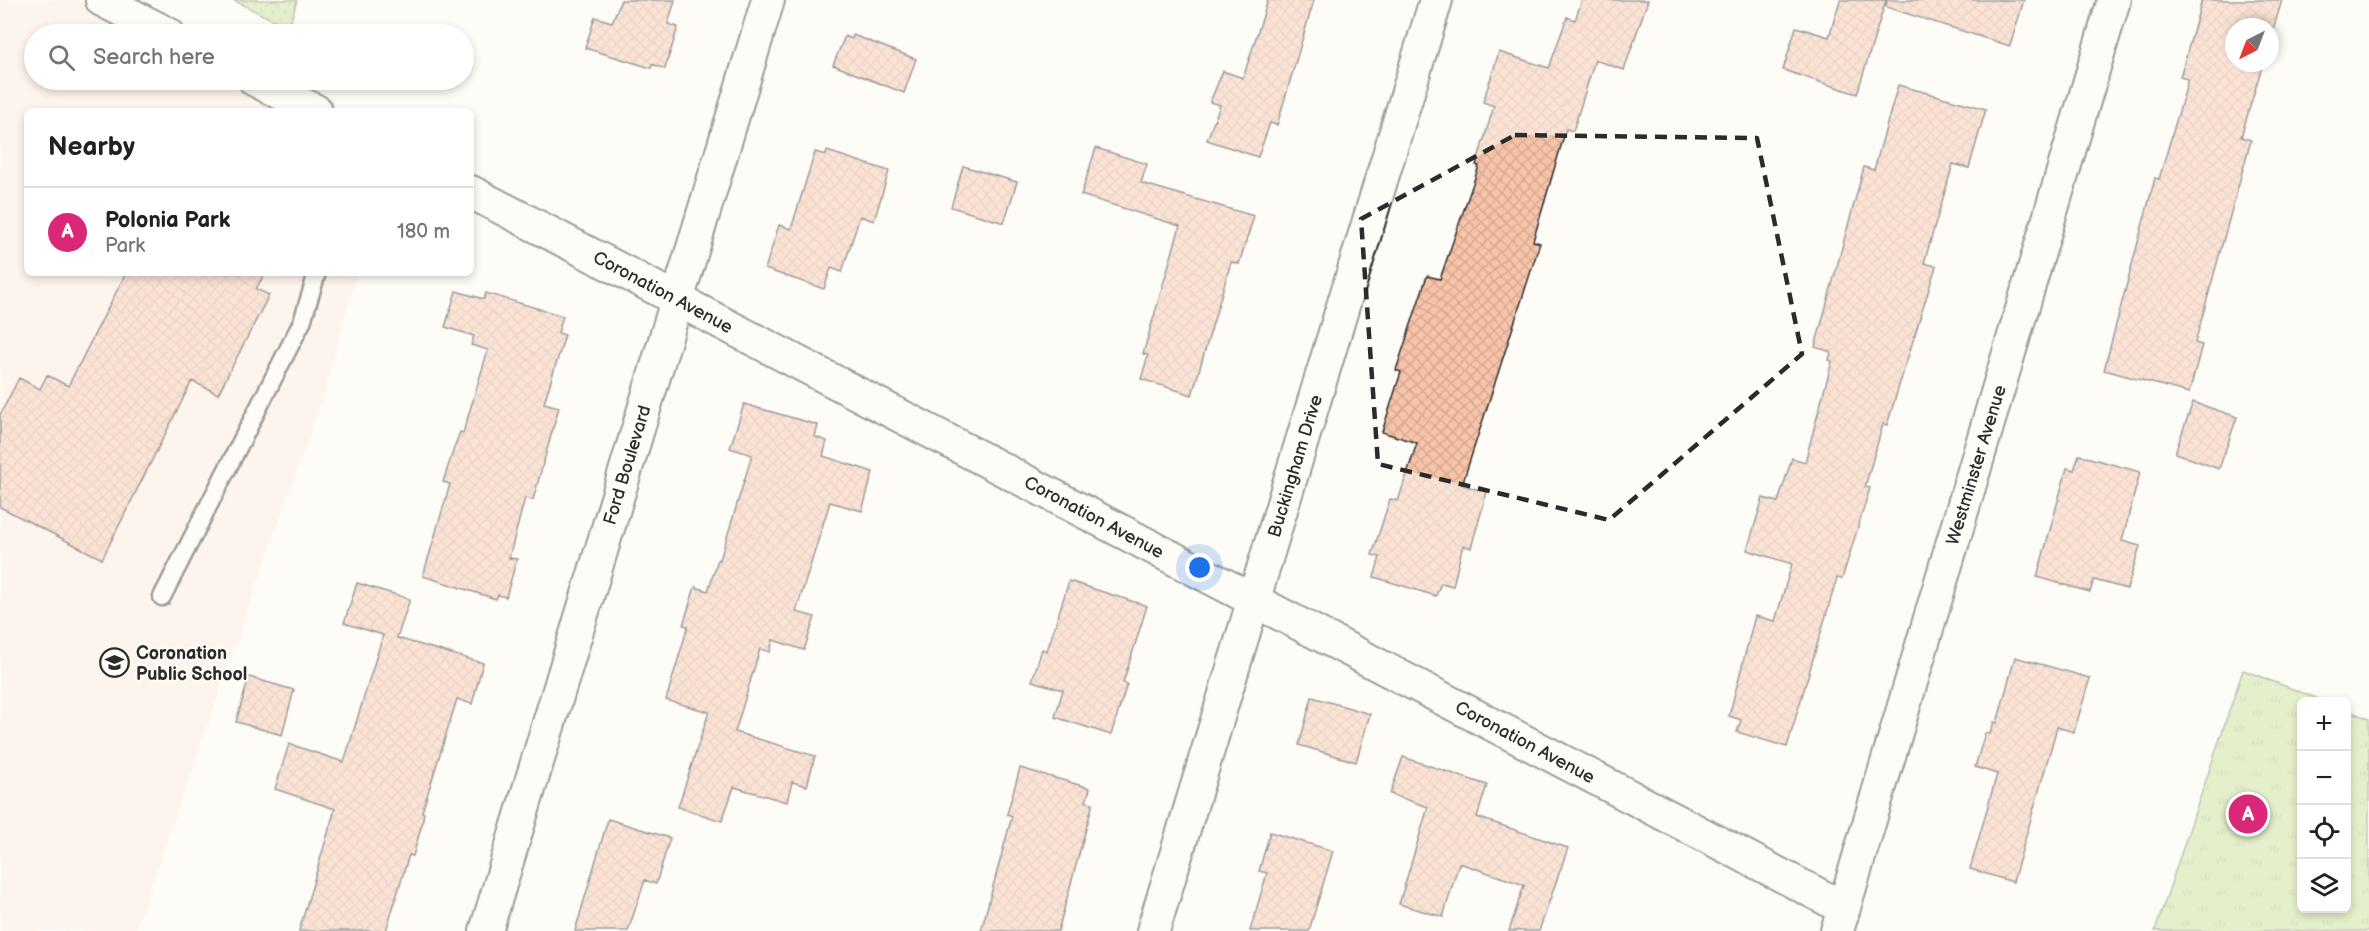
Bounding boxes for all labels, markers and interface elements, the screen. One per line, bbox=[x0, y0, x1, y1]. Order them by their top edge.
north arrow bbox=[2225, 18, 2279, 72]
search box bbox=[24, 24, 474, 90]
icon: search bbox=[45, 41, 78, 74]
text: Search here bbox=[93, 44, 215, 71]
text: Nearby bbox=[48, 132, 135, 163]
text: Polonia Park bbox=[105, 207, 230, 234]
text: A bbox=[61, 220, 74, 244]
text: 180 m bbox=[397, 220, 450, 244]
text: Park bbox=[105, 234, 145, 258]
street label: Coronation Avenue bbox=[589, 247, 736, 338]
street label: Westminster Avenue bbox=[1942, 382, 2011, 548]
street label: Buckingham Drive bbox=[1264, 392, 1327, 540]
street label: Ford Boulevard bbox=[599, 403, 656, 527]
street label: Coronation Avenue bbox=[1020, 472, 1167, 563]
your location bbox=[1185, 553, 1214, 582]
place label: Coronation Public School bbox=[136, 643, 247, 685]
school or university icon: Coronation Public School bbox=[99, 647, 131, 679]
street label: Coronation Avenue bbox=[1451, 697, 1598, 788]
map controls bbox=[2297, 697, 2351, 913]
button: + bbox=[2297, 697, 2351, 751]
button: − bbox=[2297, 751, 2351, 805]
pin: A bbox=[2228, 792, 2268, 836]
button: locate bbox=[2297, 805, 2351, 859]
button: layers bbox=[2297, 859, 2351, 913]

